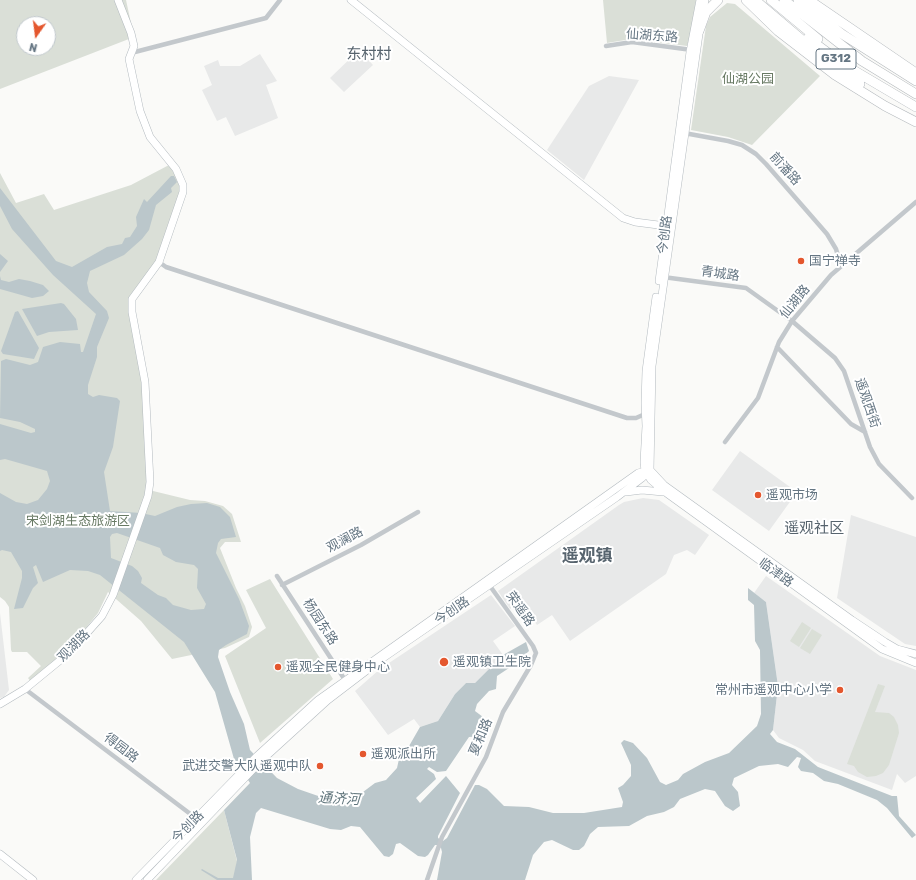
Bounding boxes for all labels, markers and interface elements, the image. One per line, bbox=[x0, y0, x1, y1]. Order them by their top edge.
north arrow bbox=[16, 16, 56, 56]
street label: 仙湖东路 bbox=[626, 26, 678, 46]
text: N bbox=[28, 40, 39, 54]
district label: 东村村 bbox=[347, 46, 391, 64]
road number: G312 bbox=[816, 49, 856, 69]
park label: 仙湖公园 bbox=[722, 71, 774, 87]
street label: 前潘路 bbox=[766, 149, 804, 189]
street label: 今创路 bbox=[655, 215, 675, 255]
place label: 国宁禅寺 bbox=[809, 253, 861, 269]
marker: 国宁禅寺 bbox=[796, 256, 806, 266]
street label: 青城路 bbox=[700, 264, 740, 284]
street label: 仙湖路 bbox=[777, 282, 813, 322]
street label: 遥观西街 bbox=[851, 376, 883, 430]
place label: 遥观市场 bbox=[766, 487, 818, 503]
marker: 遥观市场 bbox=[753, 490, 763, 500]
park label: 宋剑湖生态旅游区 bbox=[26, 513, 130, 529]
district label: 遥观社区 bbox=[784, 520, 844, 538]
street label: 观澜路 bbox=[324, 524, 366, 556]
district label: 遥观镇 bbox=[562, 546, 612, 566]
street label: 临津路 bbox=[756, 555, 796, 591]
street label: 荣遥路 bbox=[502, 589, 538, 629]
street label: 今创路 bbox=[431, 594, 473, 628]
street label: 杨园东路 bbox=[299, 596, 341, 648]
street label: 观湖路 bbox=[55, 627, 93, 665]
place label: 遥观镇卫生院 bbox=[453, 654, 531, 670]
marker: 遥观镇卫生院 bbox=[438, 656, 450, 668]
place label: 遥观全民健身中心 bbox=[286, 659, 390, 675]
marker: 遥观全民健身中心 bbox=[273, 662, 283, 672]
place label: 常州市遥观中心小学 bbox=[715, 682, 832, 698]
marker: 常州市遥观中心小学 bbox=[835, 685, 845, 695]
street label: 夏和路 bbox=[466, 716, 496, 758]
street label: 得园路 bbox=[101, 730, 141, 766]
place label: 遥观派出所 bbox=[371, 746, 436, 762]
marker: 遥观派出所 bbox=[358, 749, 368, 759]
place label: 武进交警大队遥观中队 bbox=[182, 758, 312, 774]
marker: 武进交警大队遥观中队 bbox=[315, 761, 325, 771]
water label: 通济河 bbox=[318, 790, 360, 808]
street label: 今创路 bbox=[169, 808, 207, 846]

